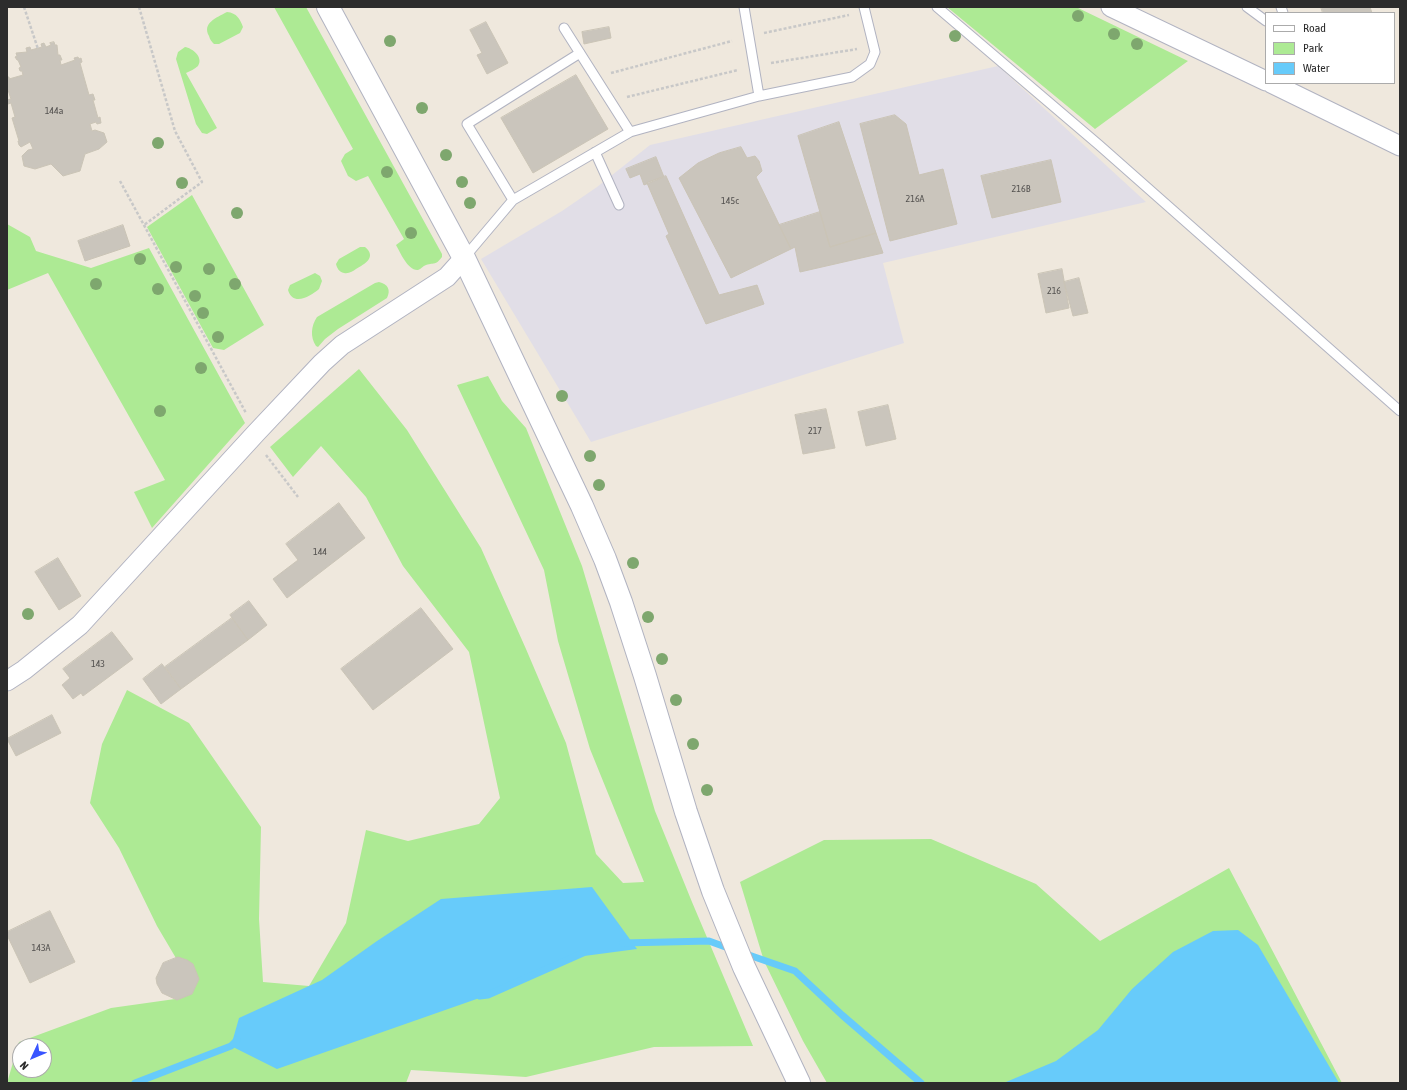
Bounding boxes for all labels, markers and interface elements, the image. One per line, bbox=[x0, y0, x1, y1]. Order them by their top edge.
legend bbox=[1265, 12, 1395, 84]
text: Road bbox=[1303, 21, 1326, 35]
text: Park bbox=[1303, 41, 1323, 55]
text: Water bbox=[1303, 61, 1329, 75]
house number: 144a bbox=[45, 105, 63, 117]
house number: 216B bbox=[1012, 183, 1030, 195]
house number: 216A bbox=[906, 193, 924, 205]
house number: 145c bbox=[721, 195, 739, 207]
house number: 216 bbox=[1047, 285, 1061, 297]
house number: 217 bbox=[808, 425, 822, 437]
house number: 144 bbox=[313, 546, 327, 558]
house number: 143 bbox=[91, 658, 105, 670]
house number: 143A bbox=[32, 942, 50, 954]
north arrow bbox=[12, 1038, 52, 1078]
text: N bbox=[18, 1059, 31, 1072]

